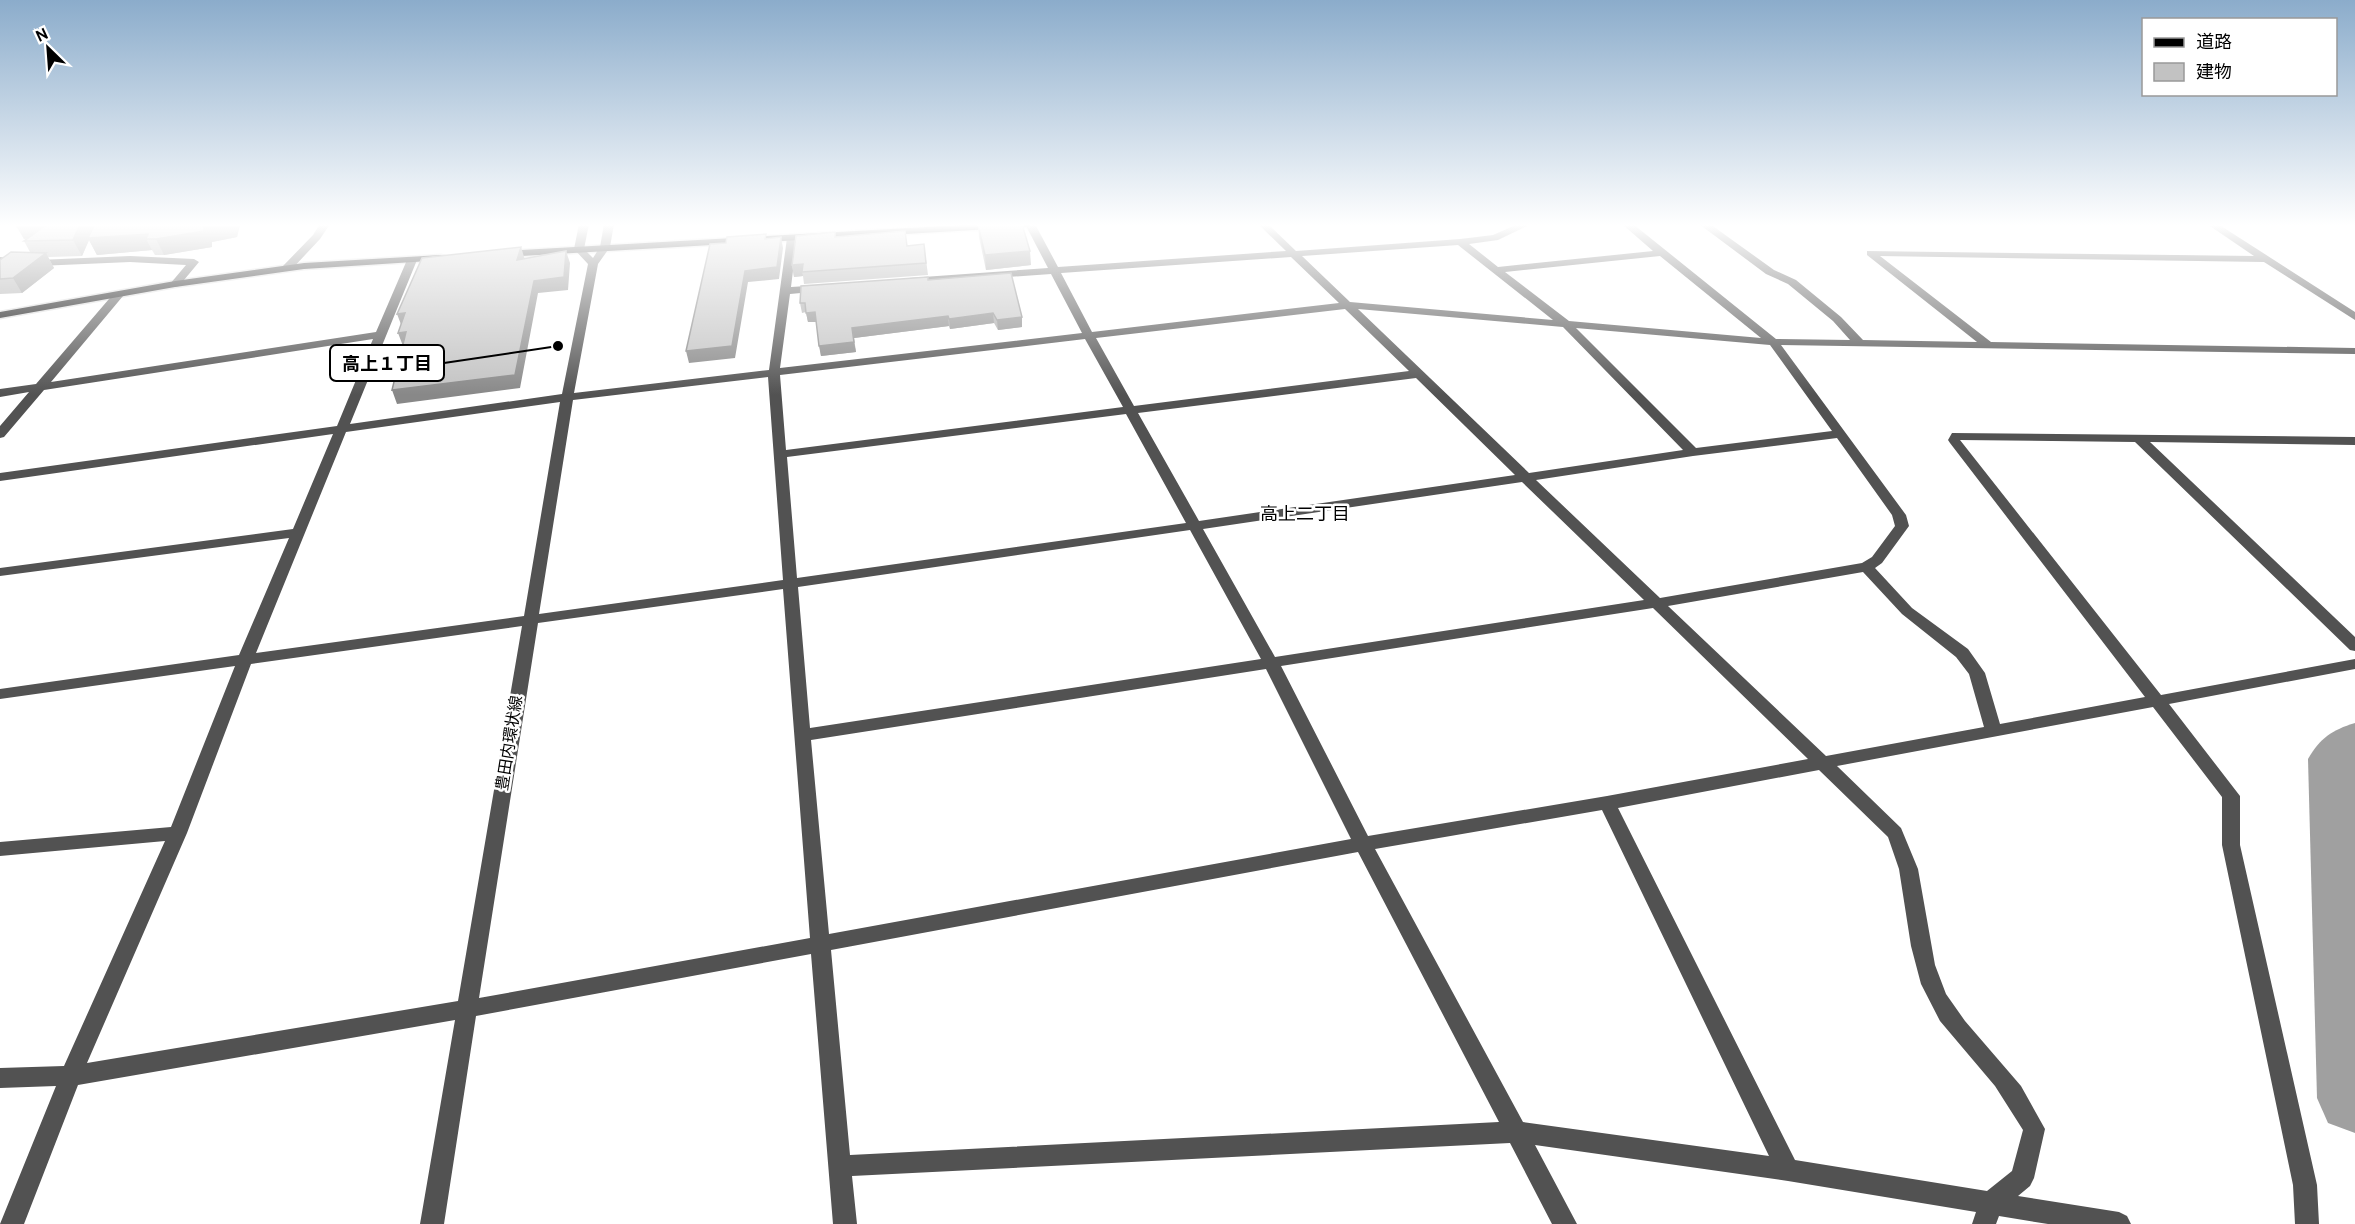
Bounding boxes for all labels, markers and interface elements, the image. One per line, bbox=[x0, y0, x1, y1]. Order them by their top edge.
north arrow bbox=[18, 18, 78, 78]
legend bbox=[2142, 18, 2337, 96]
text: N bbox=[33, 24, 51, 46]
text: 道路 bbox=[2196, 31, 2232, 53]
text: 建物 bbox=[2196, 61, 2232, 83]
callout: 高上１丁目 bbox=[330, 345, 444, 381]
text: 高上１丁目 bbox=[342, 353, 432, 375]
district label: 高上二丁目 bbox=[1260, 503, 1350, 525]
street label: 豊田内環状線 bbox=[492, 694, 526, 792]

